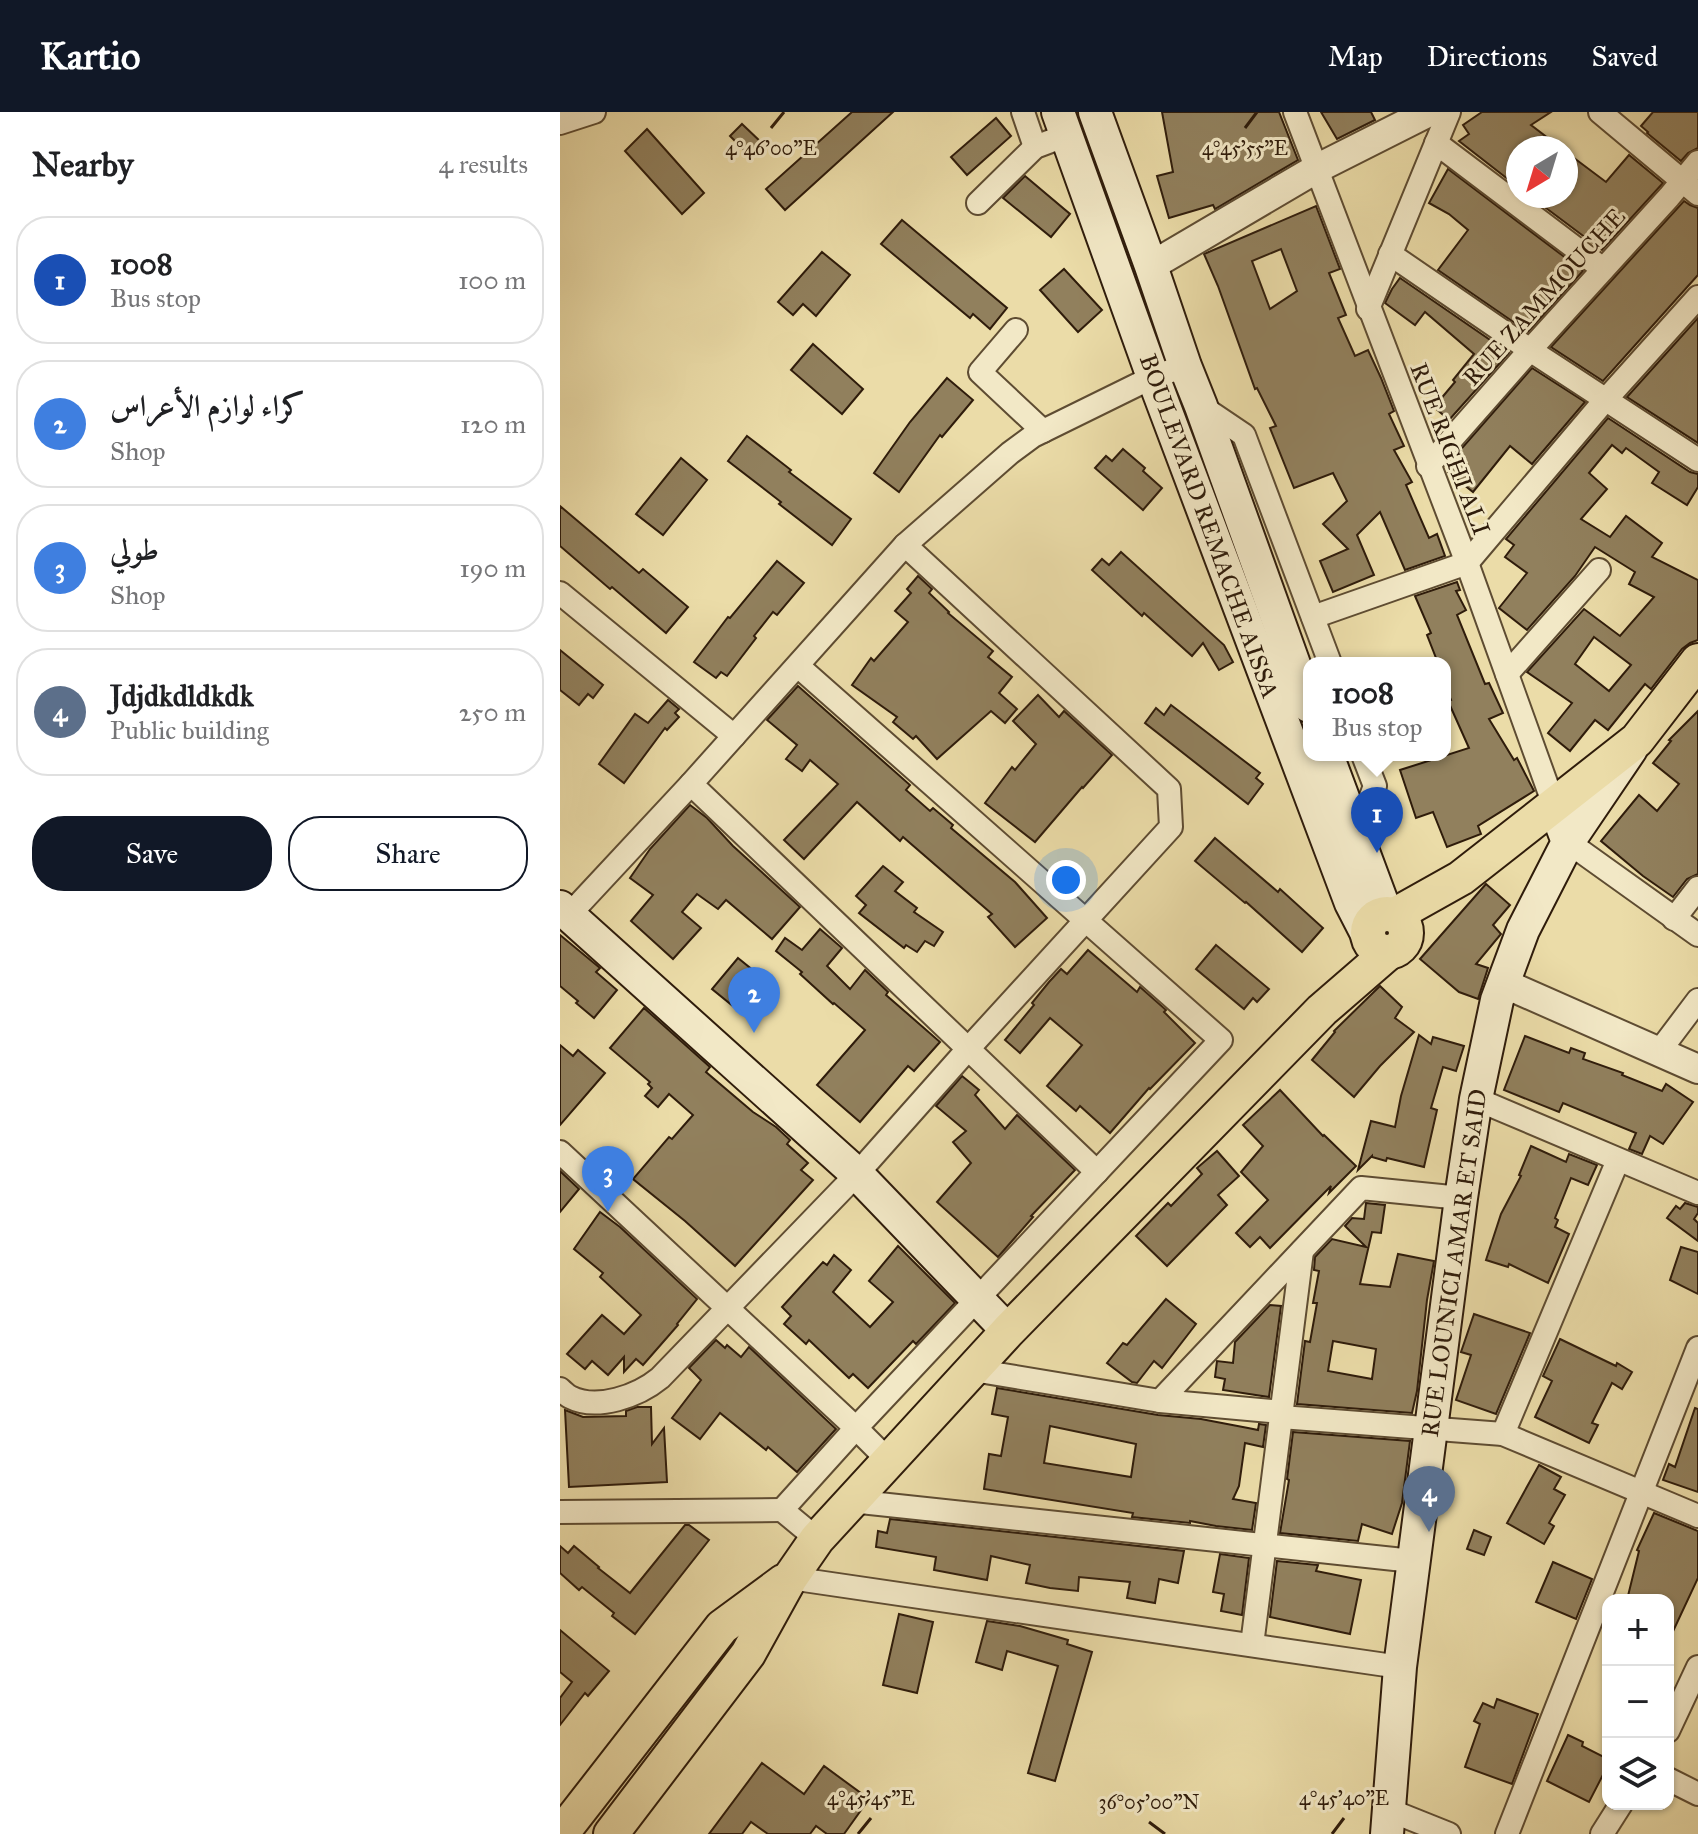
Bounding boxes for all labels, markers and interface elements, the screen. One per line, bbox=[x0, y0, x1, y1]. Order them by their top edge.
text: Kartio bbox=[40, 33, 140, 79]
text: Map bbox=[1328, 39, 1383, 74]
text: Directions bbox=[1427, 39, 1548, 74]
text: Saved bbox=[1592, 39, 1658, 74]
text: 4°46'00"E bbox=[725, 136, 817, 160]
text: 4°45'55"E bbox=[1202, 136, 1288, 160]
north arrow bbox=[1506, 136, 1578, 208]
text: Nearby bbox=[32, 144, 134, 185]
text: 4 results bbox=[439, 148, 528, 180]
street label: RUE ZAMMOUCHE bbox=[1456, 202, 1632, 392]
text: 1008 bbox=[110, 246, 173, 282]
text: 1 bbox=[55, 264, 65, 296]
text: 100 m bbox=[458, 264, 526, 296]
text: Bus stop bbox=[110, 282, 201, 314]
street label: BOULEVARD REMACHE AISSA bbox=[1133, 350, 1285, 702]
street label: RUE RIGHI ALI bbox=[1403, 359, 1497, 539]
text: كراء لوازم الأعراس bbox=[110, 388, 304, 424]
text: 2 bbox=[54, 408, 66, 440]
text: 120 m bbox=[460, 408, 526, 440]
text: Shop bbox=[110, 435, 166, 467]
text: طولي bbox=[110, 532, 159, 568]
text: 3 bbox=[55, 552, 65, 584]
text: 190 m bbox=[459, 552, 526, 584]
text: Shop bbox=[110, 579, 166, 611]
popup bbox=[1303, 657, 1451, 761]
text: 1008 bbox=[1331, 675, 1394, 711]
text: Jdjdkdldkdk bbox=[110, 678, 254, 714]
text: 4 bbox=[53, 696, 67, 728]
text: 250 m bbox=[459, 696, 526, 728]
text: Bus stop bbox=[1331, 711, 1423, 743]
text: Public building bbox=[110, 714, 269, 746]
pin: 1 bbox=[1351, 787, 1403, 853]
button: Save bbox=[32, 816, 272, 891]
button: Share bbox=[288, 816, 528, 891]
your location bbox=[1046, 860, 1086, 900]
pin: 2 bbox=[728, 967, 780, 1033]
street label: RUE LOUNICI AMAR ET SAID bbox=[1415, 1087, 1493, 1439]
pin: 3 bbox=[582, 1146, 634, 1212]
pin: 4 bbox=[1403, 1466, 1455, 1532]
map controls bbox=[1602, 1594, 1674, 1810]
button: + bbox=[1602, 1594, 1674, 1666]
button: − bbox=[1602, 1666, 1674, 1738]
button: layers bbox=[1602, 1738, 1674, 1810]
text: 4°45'45"E bbox=[827, 1786, 915, 1810]
text: 4°45'40"E bbox=[1299, 1786, 1389, 1810]
text: 36°05'00"N bbox=[1099, 1790, 1200, 1814]

